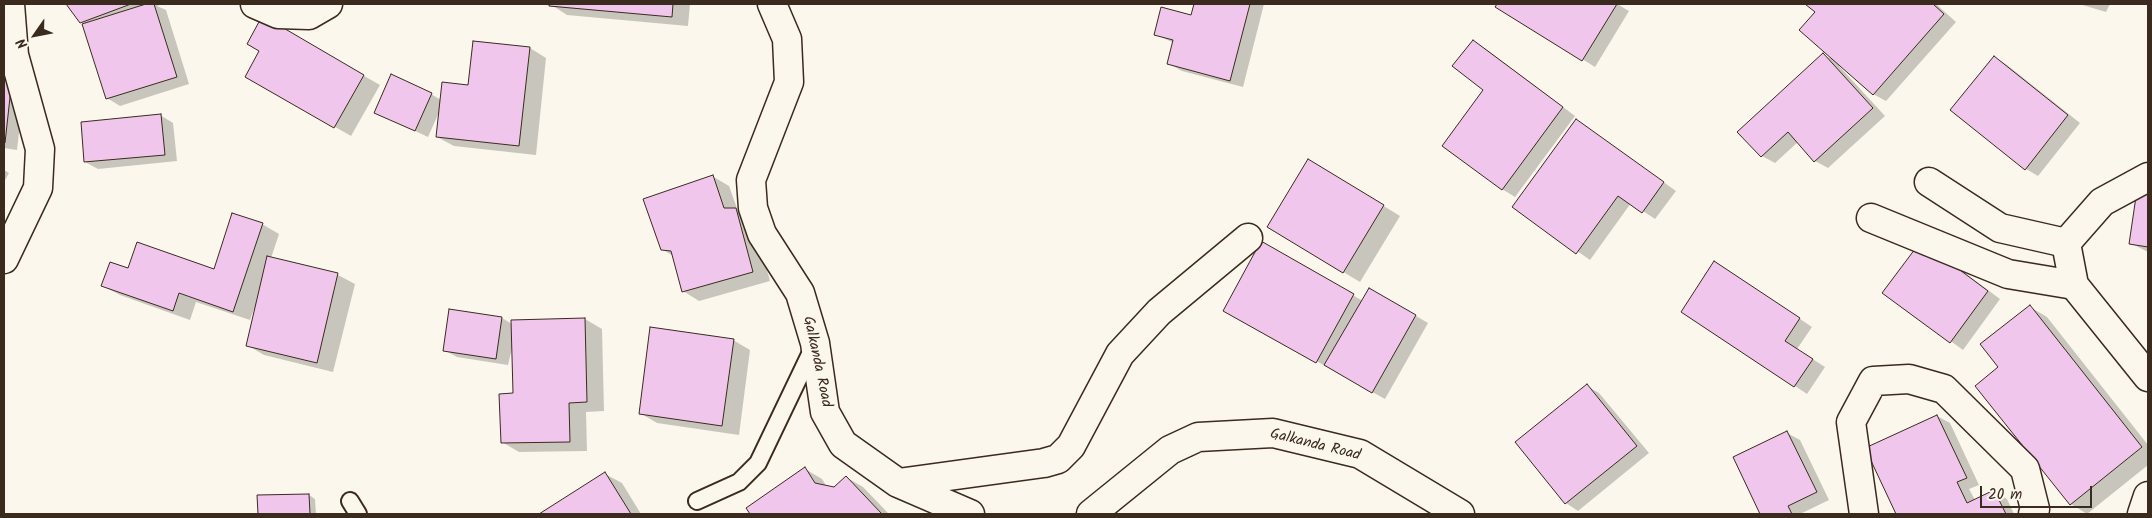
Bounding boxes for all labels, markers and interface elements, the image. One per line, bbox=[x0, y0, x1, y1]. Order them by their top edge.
north arrow bbox=[10, 10, 60, 60]
text: N bbox=[11, 33, 34, 53]
street label: Galkanda Road bbox=[798, 315, 834, 409]
street label: Galkanda Road bbox=[1268, 426, 1362, 466]
scale bar bbox=[1982, 476, 2094, 508]
text: 20 m bbox=[1988, 483, 2022, 507]

